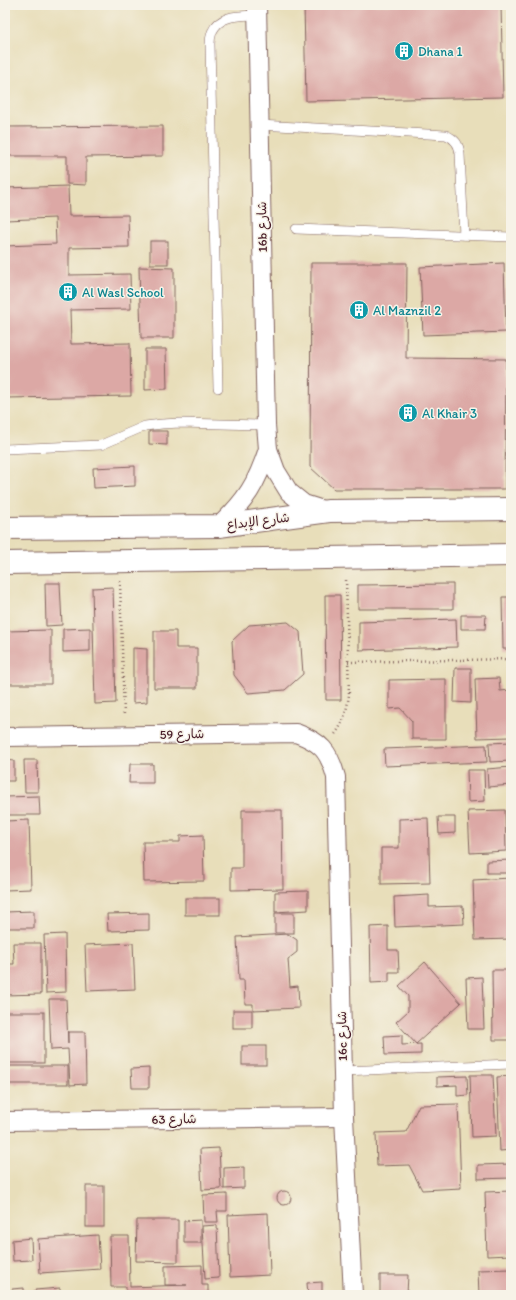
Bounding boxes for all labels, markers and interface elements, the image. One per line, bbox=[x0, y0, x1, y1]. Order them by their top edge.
building icon: Dhana 1 bbox=[393, 40, 415, 62]
place label: Dhana 1 bbox=[418, 44, 463, 59]
street label: 16b شارع bbox=[254, 201, 272, 253]
building icon: Al Wasl School bbox=[57, 281, 79, 303]
place label: Al Wasl School bbox=[82, 285, 164, 300]
building icon: Al Maznzil 2 bbox=[348, 299, 370, 321]
place label: Al Maznzil 2 bbox=[373, 303, 441, 318]
building icon: Al Khair 3 bbox=[397, 402, 419, 424]
place label: Al Khair 3 bbox=[422, 406, 477, 421]
street label: شارع الإبداع bbox=[226, 510, 291, 534]
street label: شارع 59 bbox=[160, 726, 205, 744]
street label: 16c شارع bbox=[334, 1011, 352, 1061]
street label: شارع 63 bbox=[151, 1111, 197, 1129]

